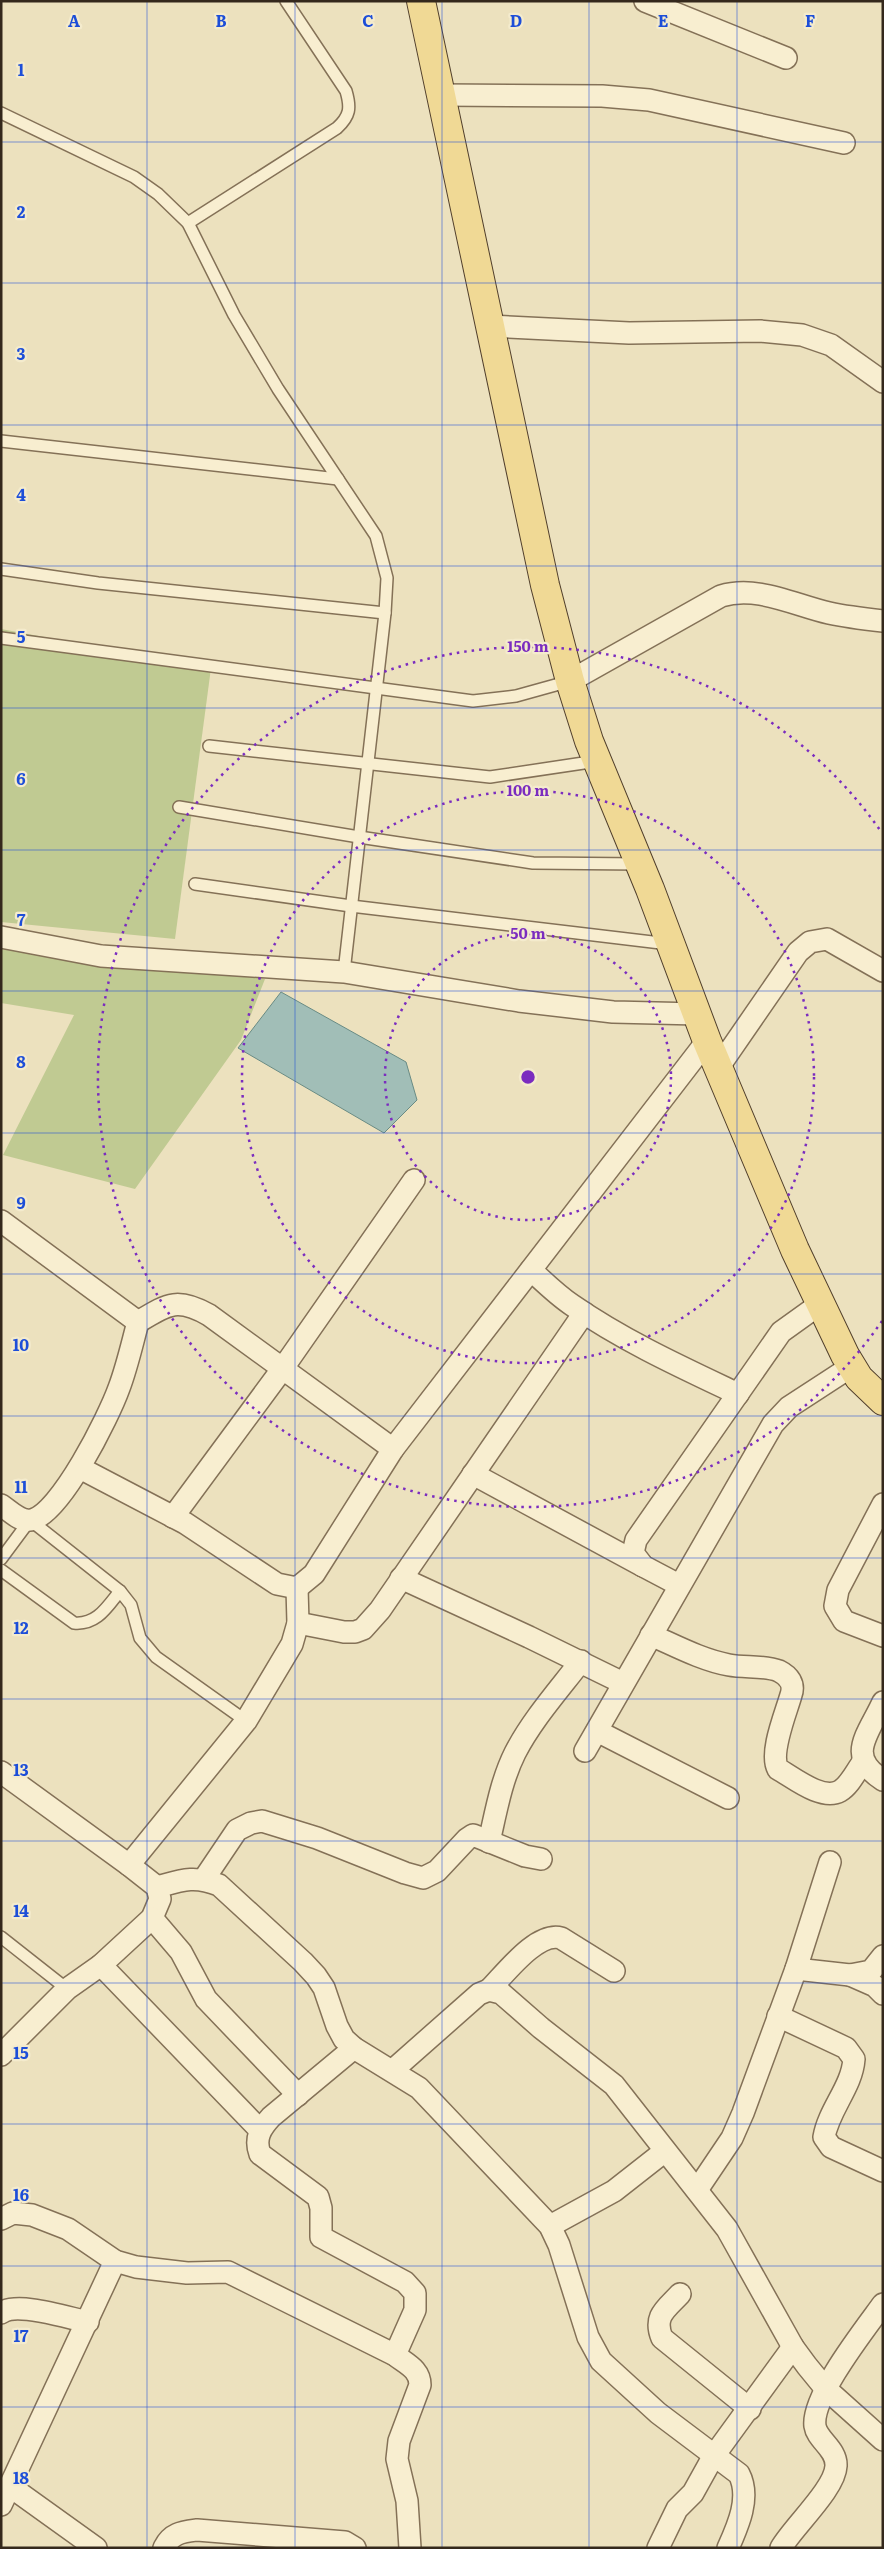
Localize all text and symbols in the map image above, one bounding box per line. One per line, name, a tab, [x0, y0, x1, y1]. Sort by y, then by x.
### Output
text: A	[68, 8, 80, 32]
text: B	[215, 8, 227, 32]
text: C	[362, 8, 374, 32]
text: D	[510, 8, 522, 32]
text: E	[658, 8, 669, 32]
text: F	[805, 8, 815, 32]
text: 1	[18, 57, 25, 81]
text: 2	[17, 199, 26, 223]
text: 3	[17, 341, 26, 365]
text: 4	[16, 482, 26, 506]
text: 5	[17, 624, 26, 648]
text: 150 m	[507, 634, 549, 657]
text: 6	[16, 766, 26, 790]
text: 100 m	[507, 778, 549, 801]
text: 7	[17, 907, 26, 931]
text: 50 m	[510, 921, 546, 944]
text: 8	[16, 1049, 26, 1073]
centre of rings	[519, 1068, 537, 1086]
text: 9	[16, 1190, 26, 1214]
text: 10	[13, 1332, 29, 1356]
text: 11	[14, 1474, 28, 1498]
text: 12	[13, 1615, 29, 1639]
text: 13	[13, 1757, 29, 1781]
text: 14	[13, 1898, 29, 1922]
text: 15	[13, 2040, 29, 2064]
text: 16	[13, 2182, 29, 2206]
text: 17	[14, 2323, 29, 2347]
text: 18	[13, 2465, 30, 2489]

